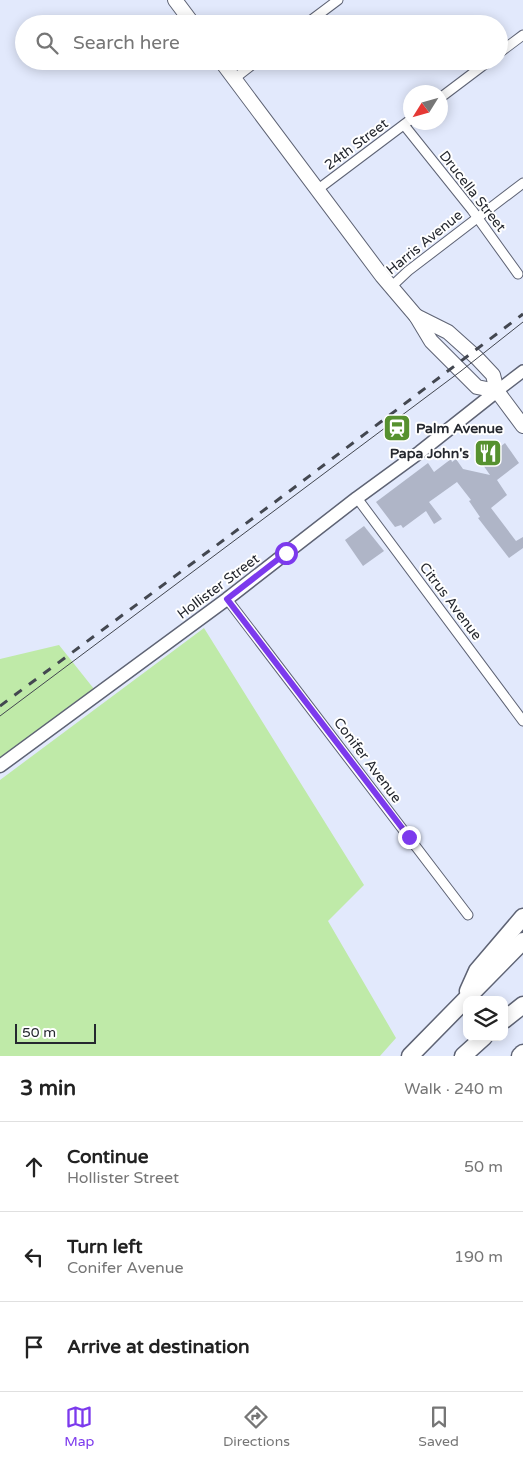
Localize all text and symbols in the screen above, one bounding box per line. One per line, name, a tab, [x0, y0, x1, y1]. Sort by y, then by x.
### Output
search box	[15, 15, 508, 70]
icon: search	[33, 29, 61, 57]
text: Search here	[73, 32, 180, 54]
north arrow	[403, 85, 448, 130]
street label: 24th Street	[321, 115, 392, 174]
street label: Drucella Street	[436, 147, 510, 236]
street label: Harris Avenue	[383, 206, 466, 278]
station icon: Palm Avenue	[382, 413, 412, 443]
place label: Palm Avenue	[416, 420, 503, 437]
restaurant icon: Papa John's	[473, 438, 503, 468]
place label: Papa John's	[390, 445, 469, 462]
route start	[275, 542, 298, 565]
street label: Hollister Street	[174, 550, 263, 623]
street label: Citrus Avenue	[416, 559, 485, 644]
street label: Conifer Avenue	[330, 714, 405, 806]
route end	[398, 826, 421, 849]
map controls	[463, 996, 508, 1041]
button: layers	[463, 996, 508, 1041]
scale bar	[15, 1021, 96, 1044]
text: 50 m	[22, 1024, 56, 1041]
text: 3 min	[20, 1076, 76, 1101]
text: Walk · 240 m	[404, 1079, 503, 1099]
text: Continue	[67, 1146, 149, 1168]
icon: ahead	[20, 1153, 48, 1181]
text: 50 m	[464, 1157, 503, 1177]
text: Hollister Street	[67, 1168, 179, 1188]
text: Turn left	[67, 1236, 143, 1258]
icon: left	[20, 1243, 48, 1271]
text: 190 m	[454, 1247, 503, 1267]
text: Conifer Avenue	[67, 1258, 184, 1278]
icon: arrive	[20, 1333, 48, 1361]
text: Arrive at destination	[67, 1336, 250, 1358]
tab: Map	[64, 1403, 94, 1450]
tab: Directions	[223, 1403, 290, 1450]
tab: Saved	[418, 1403, 459, 1450]

